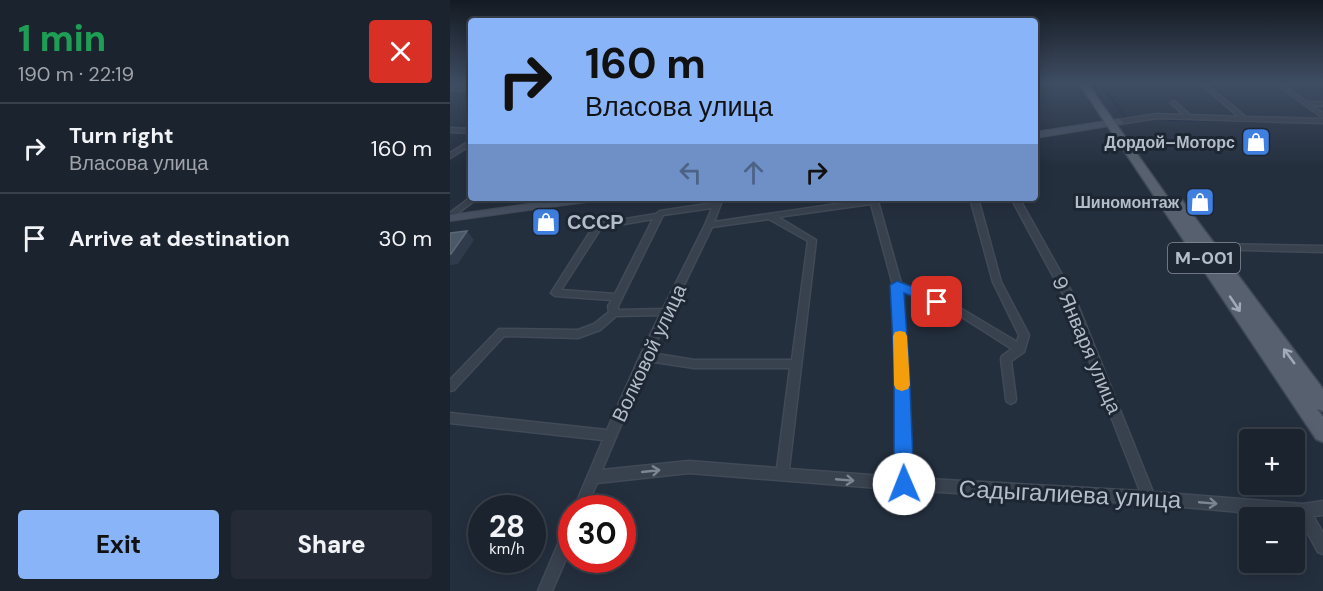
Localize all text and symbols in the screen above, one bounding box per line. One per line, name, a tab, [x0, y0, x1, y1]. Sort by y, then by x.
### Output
text: 1 min	[18, 15, 106, 62]
button: close	[369, 20, 432, 83]
text: 160 m	[585, 36, 706, 91]
icon: right	[486, 42, 564, 120]
text: 190 m · 22:19	[18, 61, 134, 87]
text: Власова улица	[585, 89, 773, 124]
text: Turn right	[69, 121, 174, 150]
shop icon: Дордой–Моторс	[1240, 126, 1272, 158]
icon: right	[18, 132, 51, 165]
place label: Дордой–Моторс	[1105, 132, 1235, 153]
text: 160 m	[371, 134, 432, 163]
text: Власова улица	[69, 150, 208, 176]
icon: left	[674, 156, 707, 189]
icon: ahead	[737, 156, 770, 189]
icon: right	[800, 156, 833, 189]
shop icon: Шиномонтаж	[1184, 186, 1216, 218]
place label: Шиномонтаж	[1075, 192, 1180, 213]
shop icon: СССР	[530, 206, 562, 238]
place label: СССР	[567, 209, 624, 235]
icon: arrive	[18, 222, 51, 255]
text: Arrive at destination	[69, 224, 290, 253]
text: 30 m	[378, 224, 432, 253]
road number: M-001	[1168, 243, 1240, 273]
street label: 9 Января улица	[1046, 272, 1128, 419]
pin	[911, 276, 962, 327]
street label: Волковой улица	[606, 279, 693, 426]
icon: arrive	[920, 285, 953, 318]
one-way arrow	[1229, 296, 1242, 313]
one-way arrow	[1283, 348, 1295, 364]
map controls	[1239, 429, 1305, 573]
button: +	[1239, 429, 1305, 495]
position arrow	[872, 452, 936, 516]
one-way arrow	[641, 465, 661, 476]
street label: Садыгалиева улица	[958, 473, 1183, 515]
one-way arrow	[835, 474, 855, 485]
speed limit sign: 30	[558, 495, 636, 573]
one-way arrow	[1197, 498, 1217, 509]
text: 28	[489, 507, 525, 546]
button: −	[1239, 507, 1305, 573]
button: Exit	[18, 510, 219, 579]
button: Share	[231, 510, 432, 579]
text: km/h	[489, 539, 525, 559]

